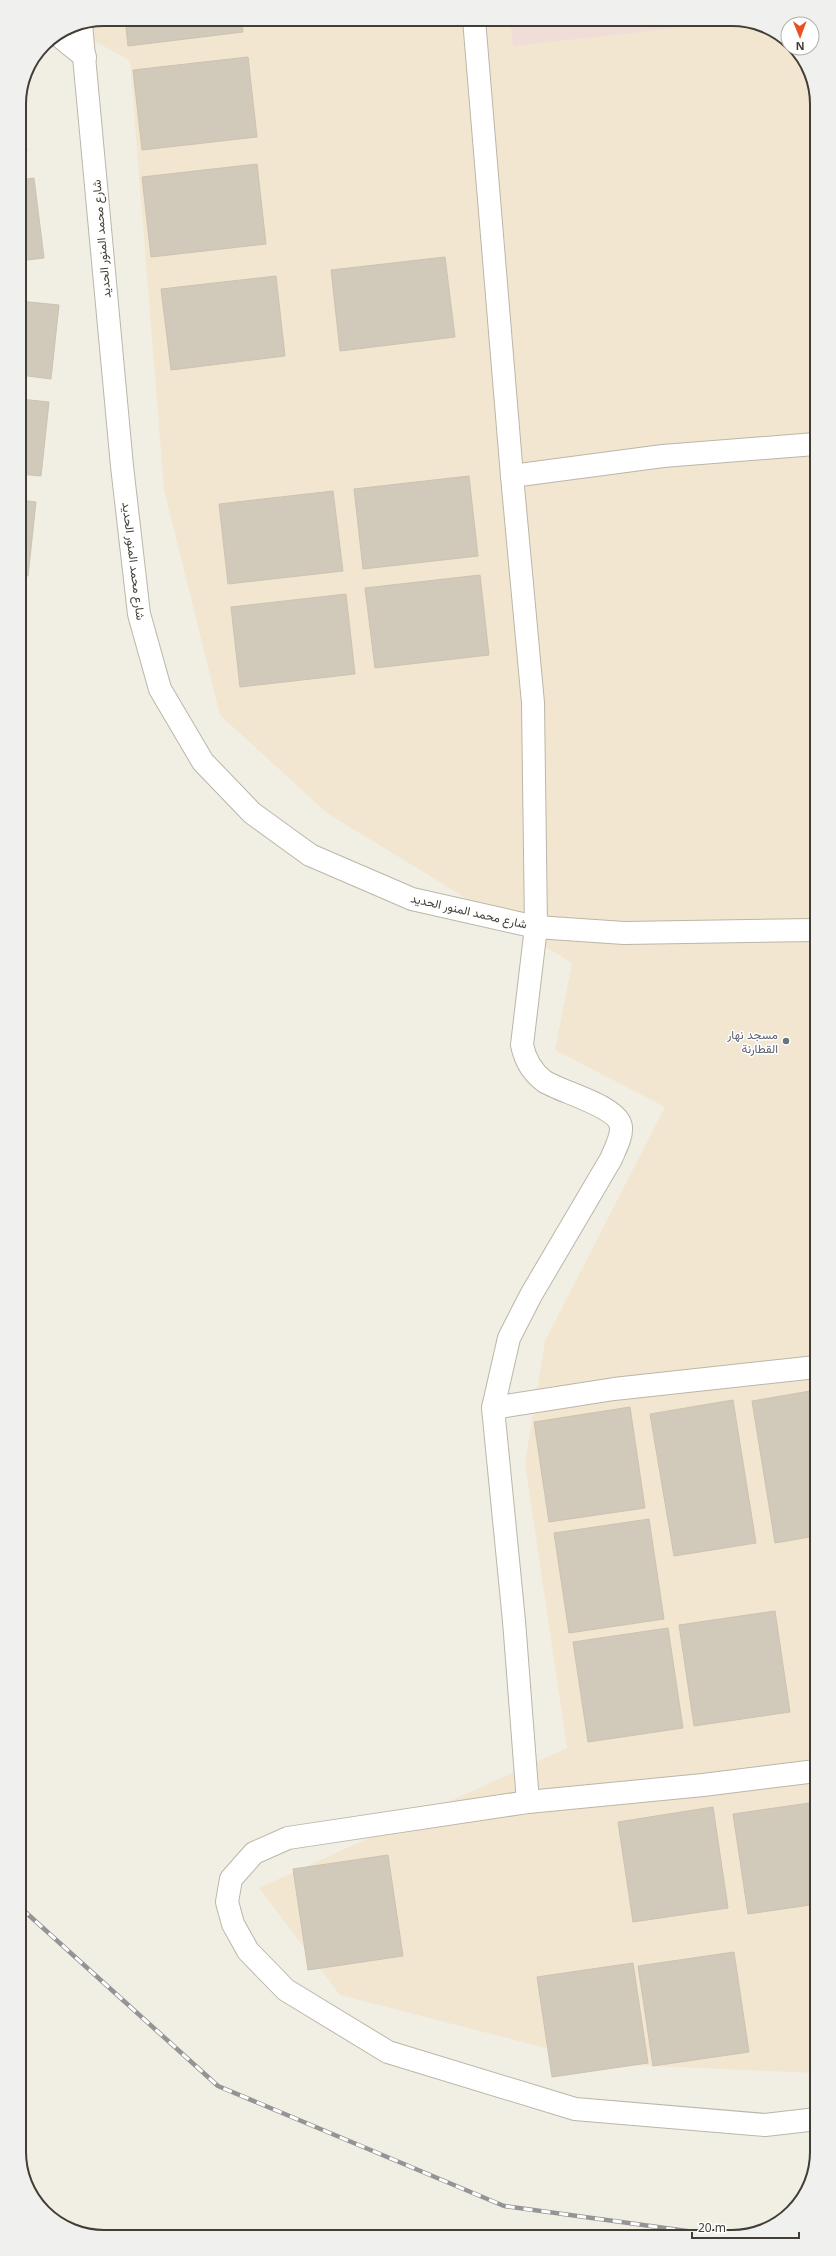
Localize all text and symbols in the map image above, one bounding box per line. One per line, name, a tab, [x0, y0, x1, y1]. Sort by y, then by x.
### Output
north arrow	[780, 16, 820, 56]
text: N	[796, 39, 805, 54]
street label: شارع محمد المنور الحديد	[87, 179, 116, 299]
street label: شارع محمد المنور الحديد	[117, 501, 150, 621]
street label: شارع محمد المنور الحديد	[409, 889, 529, 934]
place label: مسجد نهار القطارنة	[726, 1026, 778, 1057]
marker: مسجد نهار القطارنة	[781, 1036, 791, 1046]
scale bar	[692, 2214, 799, 2240]
text: 20 m	[698, 2219, 726, 2236]

